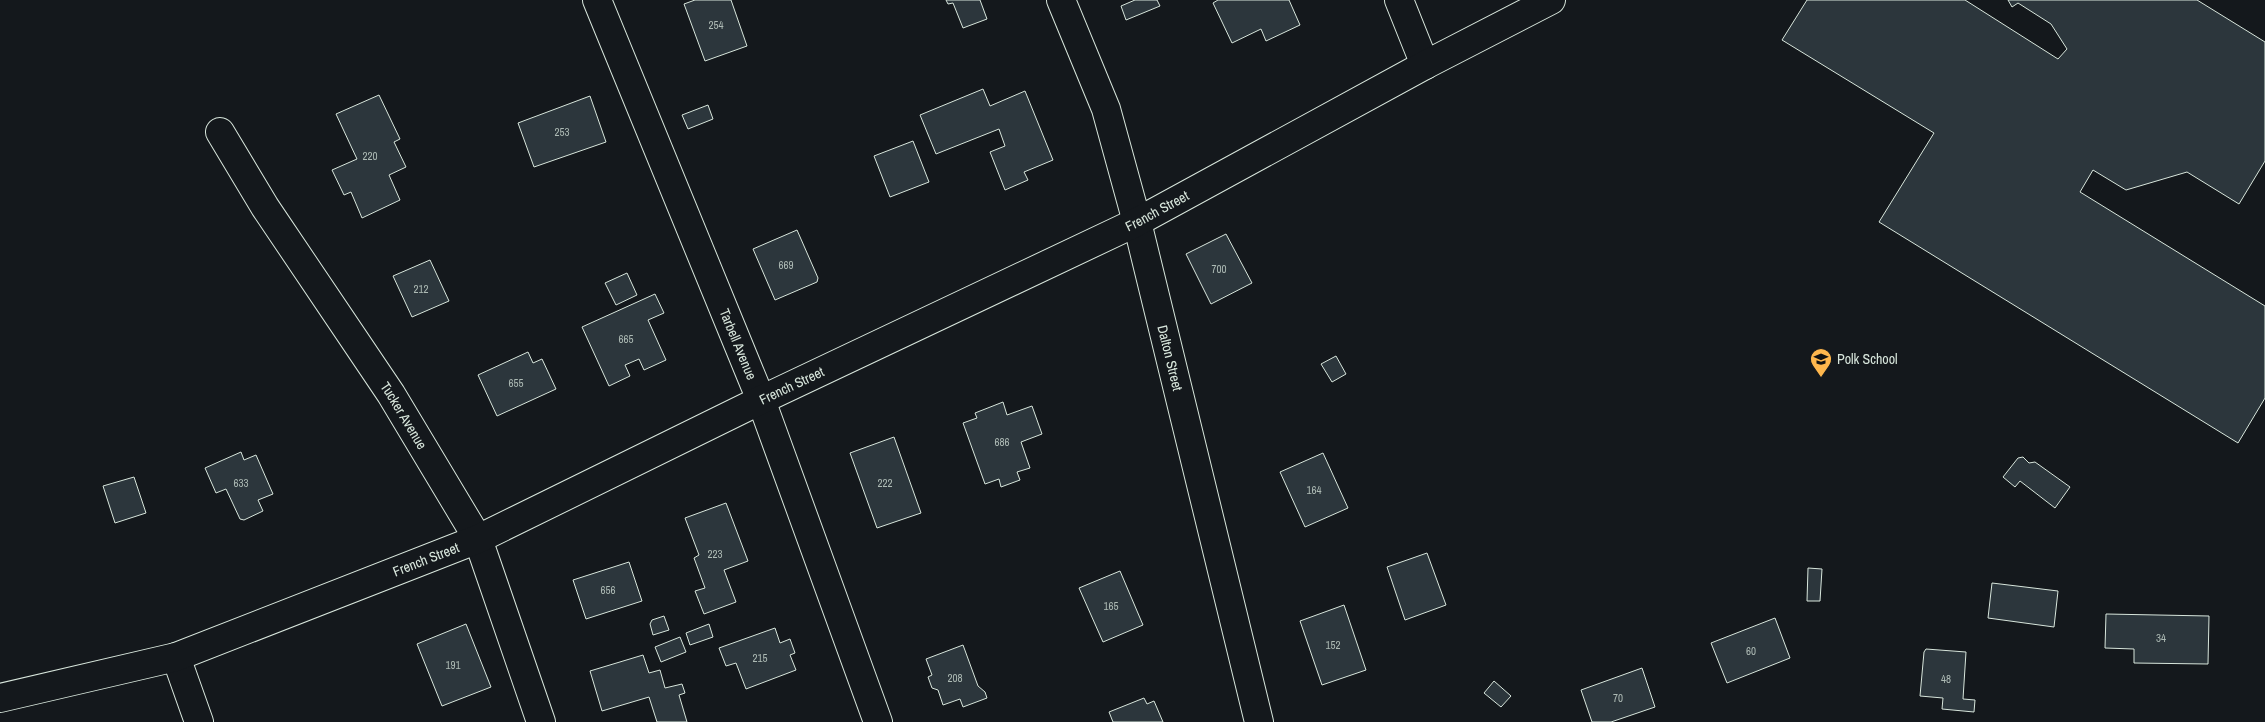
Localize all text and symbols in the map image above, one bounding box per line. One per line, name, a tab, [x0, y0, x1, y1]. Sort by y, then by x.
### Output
house number: 254	[708, 18, 724, 32]
house number: 253	[554, 125, 570, 139]
house number: 220	[362, 149, 378, 163]
street label: French Street	[1122, 187, 1192, 235]
house number: 669	[778, 258, 794, 272]
house number: 700	[1211, 262, 1227, 276]
house number: 212	[413, 282, 429, 296]
street label: Tarbell Avenue	[715, 306, 761, 383]
street label: Dalton Street	[1153, 323, 1187, 393]
house number: 665	[618, 332, 634, 346]
school or university icon: Polk School	[1809, 347, 1833, 378]
place label: Polk School	[1837, 350, 1898, 368]
street label: French Street	[756, 363, 827, 409]
house number: 655	[508, 376, 524, 390]
street label: Tucker Avenue	[376, 378, 431, 452]
house number: 686	[994, 435, 1010, 449]
house number: 633	[233, 476, 249, 490]
house number: 222	[877, 476, 893, 490]
house number: 164	[1306, 483, 1322, 497]
street label: French Street	[390, 538, 462, 580]
house number: 223	[707, 547, 723, 561]
house number: 656	[600, 583, 616, 597]
house number: 165	[1103, 599, 1119, 613]
house number: 34	[2156, 631, 2166, 645]
house number: 152	[1325, 638, 1341, 652]
house number: 60	[1746, 644, 1756, 658]
house number: 215	[752, 651, 768, 665]
house number: 191	[445, 658, 461, 672]
house number: 208	[947, 671, 963, 685]
house number: 48	[1941, 672, 1951, 686]
house number: 70	[1613, 691, 1623, 705]

